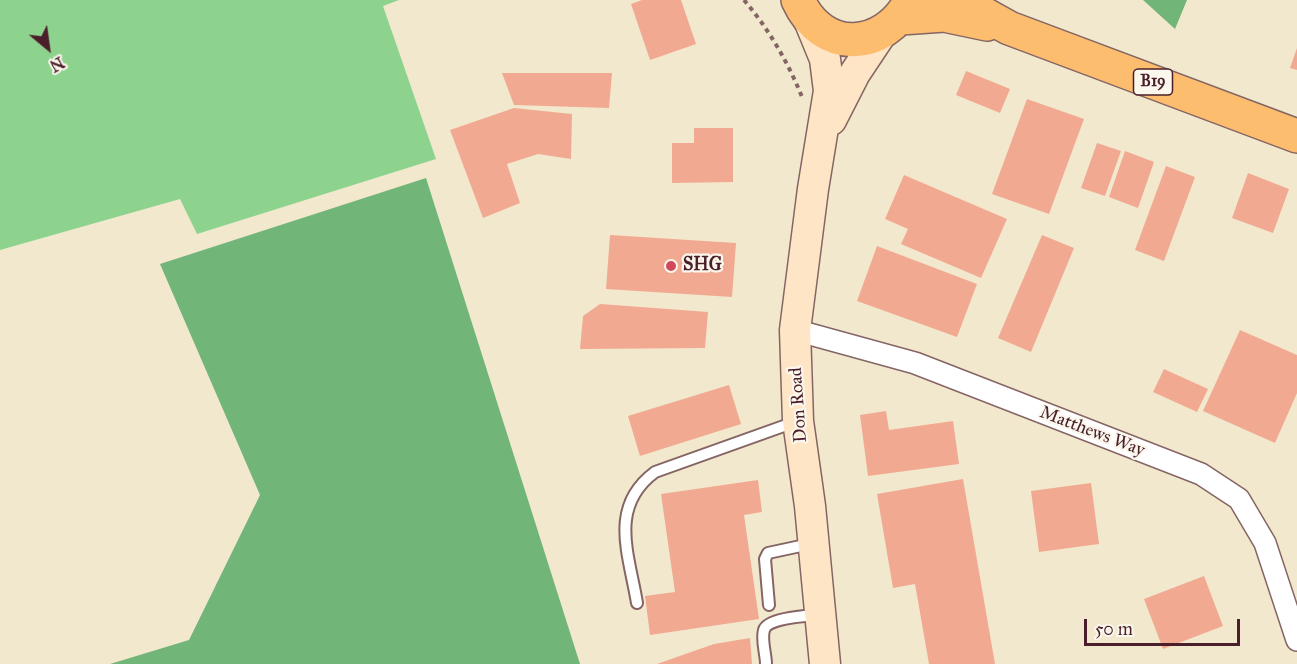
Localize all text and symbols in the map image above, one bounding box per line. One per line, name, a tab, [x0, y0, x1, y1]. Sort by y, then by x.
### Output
north arrow	[18, 18, 78, 78]
text: N	[46, 53, 68, 76]
road number: B19	[1134, 69, 1172, 95]
place label: SHG	[683, 255, 722, 277]
marker: SHG	[664, 259, 678, 273]
street label: Don Road	[786, 367, 812, 443]
street label: Matthews Way	[1036, 402, 1148, 462]
scale bar	[1087, 607, 1243, 645]
text: 50 m	[1095, 618, 1133, 640]

